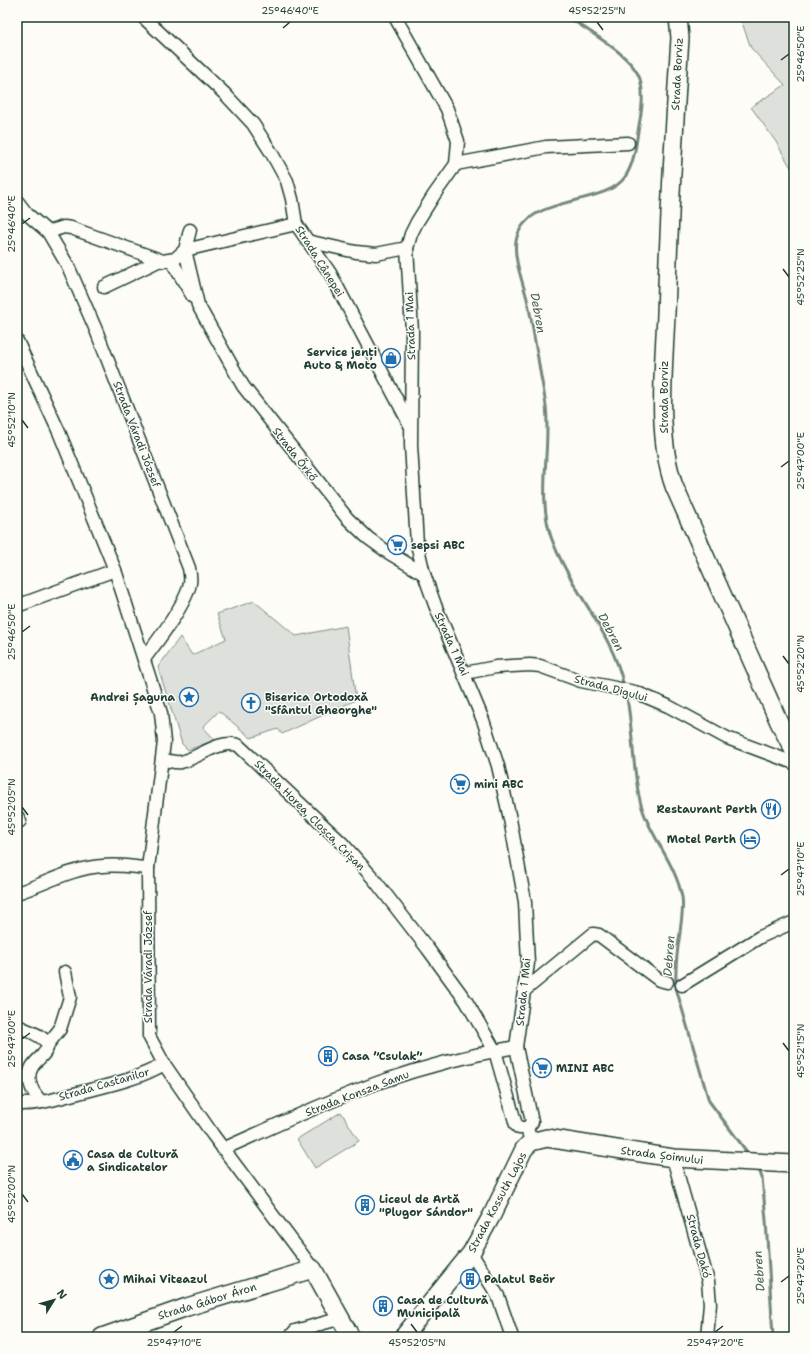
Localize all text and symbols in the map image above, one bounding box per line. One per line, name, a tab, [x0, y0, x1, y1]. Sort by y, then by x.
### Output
text: 25°46'40"E	[261, 4, 319, 17]
text: 45°52'25"N	[568, 4, 626, 17]
text: 25°46'50"E	[794, 25, 807, 83]
street label: Strada Borviz	[668, 37, 687, 111]
text: 25°46'40"E	[5, 195, 18, 253]
street label: Strada Cânepei	[292, 223, 347, 300]
text: 45°52'25"N	[794, 248, 807, 306]
water label: Debren	[527, 291, 549, 335]
street label: Strada 1 Mai	[402, 292, 419, 360]
place label: Service jenți Auto & Moto	[303, 345, 377, 373]
shop icon: Service jenți Auto & Moto	[380, 347, 402, 369]
street label: Strada Borviz	[657, 361, 672, 433]
street label: Strada Váradi József	[109, 379, 164, 490]
text: 45°52'10"N	[5, 392, 18, 448]
street label: Strada Őrkő	[269, 424, 321, 485]
text: 25°47'00"E	[794, 432, 807, 490]
supermarket icon: sepsi ABC	[386, 534, 408, 556]
place label: sepsi ABC	[411, 538, 465, 553]
text: 25°46'50"E	[5, 603, 18, 661]
street label: Strada 1 Mai	[431, 610, 472, 678]
water label: Debren	[594, 610, 628, 654]
text: 45°52'20"N	[794, 635, 807, 693]
street label: Strada Digului	[573, 671, 649, 705]
place icon: Andrei Șaguna	[178, 686, 200, 708]
place label: Andrei Șaguna	[90, 690, 175, 706]
place label: Biserica Ortodoxă "Sfântul Gheorghe"	[265, 690, 377, 718]
church icon: Biserica Ortodoxă "Sfântul Gheorghe"	[240, 692, 262, 714]
street label: Strada Horea, Cloșca, Crișan	[251, 757, 369, 874]
supermarket icon: mini ABC	[449, 773, 471, 795]
place label: mini ABC	[474, 777, 524, 792]
text: 45°52'05"N	[5, 778, 18, 836]
restaurant icon: Restaurant Perth	[760, 798, 782, 820]
place label: Restaurant Perth	[657, 802, 758, 817]
hotel icon: Motel Perth	[739, 828, 761, 850]
place label: Motel Perth	[667, 832, 737, 847]
text: 25°47'10"E	[794, 841, 807, 897]
street label: Strada Váradi József	[141, 910, 156, 1023]
water label: Debren	[660, 935, 678, 977]
street label: Strada 1 Mai	[512, 957, 535, 1027]
text: 25°47'00"E	[5, 1010, 18, 1068]
text: 45°52'15"N	[794, 1024, 807, 1078]
building icon: Casa ”Csulak”	[317, 1045, 339, 1067]
place label: Casa ”Csulak”	[342, 1049, 422, 1064]
supermarket icon: MINI ABC	[531, 1057, 553, 1079]
place label: MINI ABC	[556, 1061, 614, 1076]
street label: Strada Castanilor	[57, 1064, 151, 1105]
street label: Strada Konsza Samu	[303, 1067, 411, 1120]
street label: Strada Șoimului	[620, 1143, 704, 1168]
place label: Casa de Cultură a Sindicatelor	[87, 1147, 179, 1175]
public building icon: Casa de Cultură a Sindicatelor	[62, 1149, 84, 1171]
street label: Strada Kossuth Lajos	[464, 1149, 530, 1255]
text: 45°52'00"N	[5, 1165, 18, 1223]
place label: Liceul de Artă "Plugor Sándor"	[379, 1192, 473, 1220]
building icon: Liceul de Artă "Plugor Sándor"	[354, 1194, 376, 1216]
street label: Strada Dakó	[683, 1212, 714, 1280]
text: 25°47'20"E	[794, 1247, 807, 1305]
water label: Debren	[750, 1250, 768, 1292]
place icon: Mihai Viteazul	[98, 1268, 120, 1290]
building icon: Palatul Beör	[459, 1268, 481, 1290]
place label: Mihai Viteazul	[123, 1272, 207, 1287]
place label: Palatul Beör	[484, 1272, 555, 1287]
street label: Strada Gábor Áron	[156, 1278, 259, 1324]
north arrow	[34, 1280, 74, 1320]
text: N	[53, 1286, 70, 1303]
place label: Casa de Cultură Municipală	[397, 1293, 489, 1321]
building icon: Casa de Cultură Municipală	[372, 1295, 394, 1317]
text: 25°47'10"E	[146, 1336, 202, 1349]
text: 45°52'05"N	[388, 1336, 446, 1349]
text: 25°47'20"E	[686, 1336, 744, 1349]

